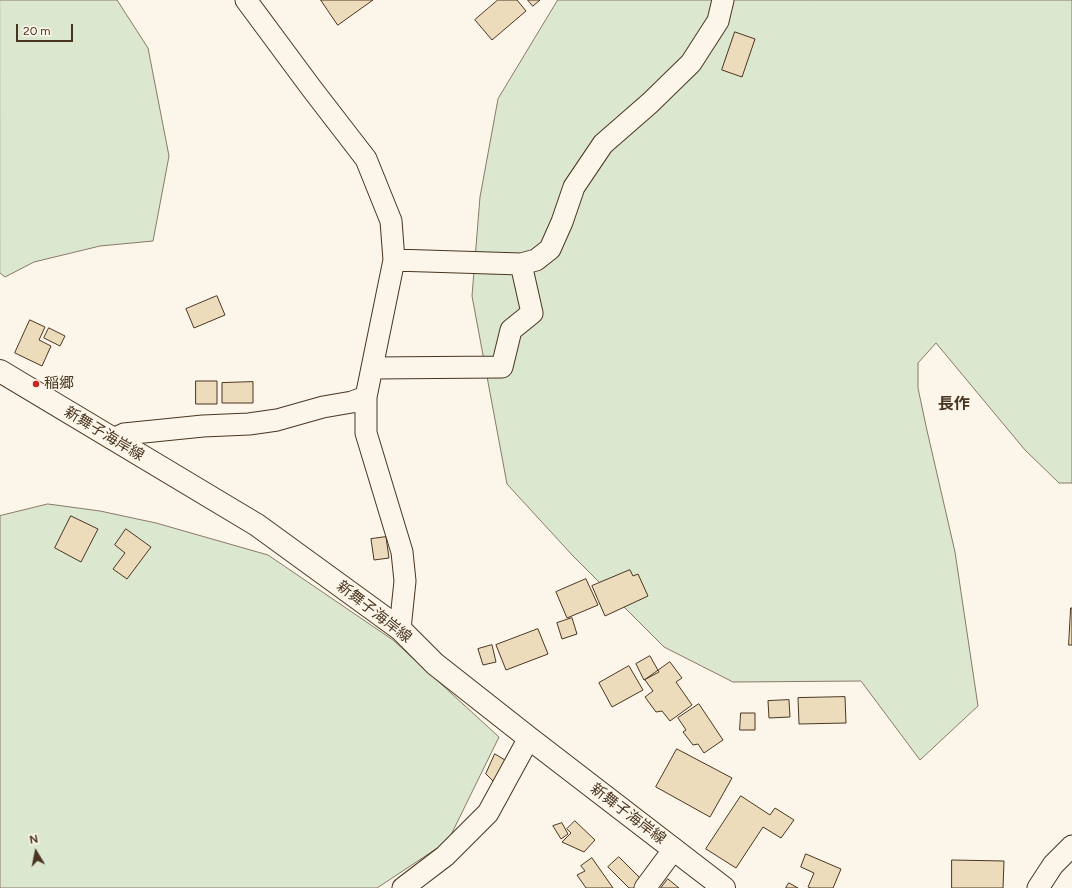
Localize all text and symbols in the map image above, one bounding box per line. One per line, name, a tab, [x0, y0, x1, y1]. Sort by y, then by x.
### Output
scale bar	[18, 16, 75, 42]
text: 20 m	[23, 24, 51, 38]
place label: 稲郷	[44, 375, 74, 393]
marker: 稲郷	[31, 379, 41, 389]
district label: 長作	[938, 394, 970, 414]
street label: 新舞子海岸線	[61, 403, 147, 465]
street label: 新舞子海岸線	[333, 577, 415, 647]
street label: 新舞子海岸線	[587, 780, 669, 848]
north arrow	[16, 832, 56, 872]
text: N	[28, 833, 39, 847]

